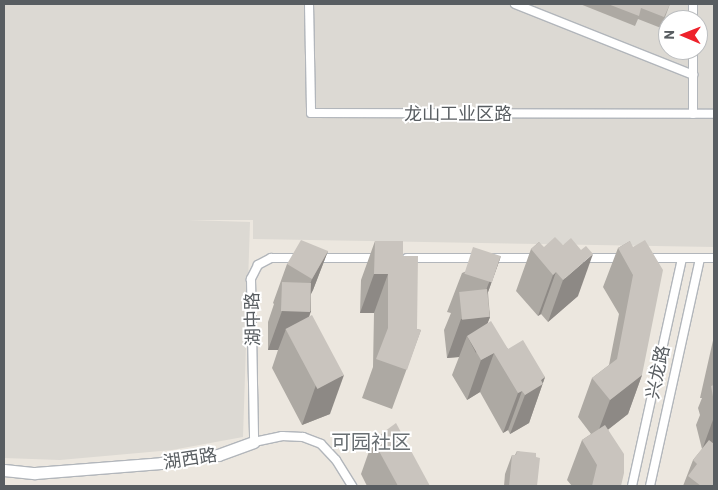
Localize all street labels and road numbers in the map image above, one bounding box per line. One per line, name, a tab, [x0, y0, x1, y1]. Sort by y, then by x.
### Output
street label: 龙山工业区路	[404, 102, 512, 124]
street label: 湖中路	[241, 292, 263, 346]
street label: 兴龙路	[641, 343, 673, 401]
street label: 湖西路	[162, 443, 218, 473]

